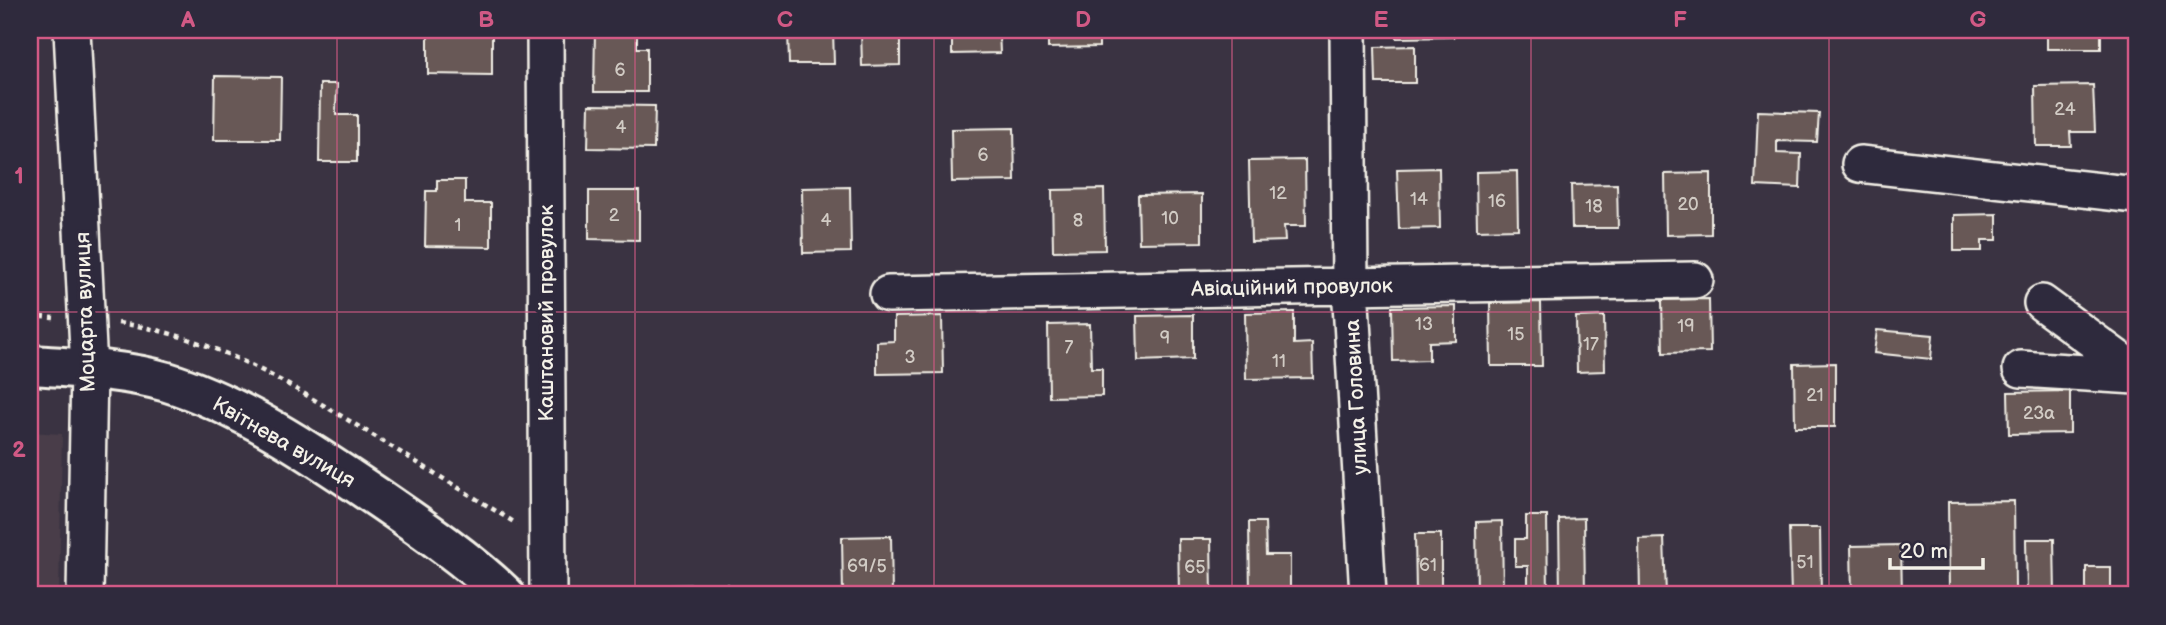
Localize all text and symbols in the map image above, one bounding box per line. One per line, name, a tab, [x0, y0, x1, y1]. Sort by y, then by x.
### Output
text: A	[180, 6, 196, 34]
text: B	[478, 6, 494, 34]
text: C	[777, 6, 793, 34]
text: D	[1075, 6, 1091, 34]
text: E	[1374, 6, 1389, 34]
text: F	[1673, 6, 1687, 34]
text: G	[1970, 6, 1987, 34]
house number: 6	[615, 60, 626, 81]
house number: 24	[2054, 99, 2076, 120]
house number: 4	[616, 117, 627, 138]
house number: 6	[978, 145, 989, 166]
text: 1	[14, 162, 24, 190]
house number: 12	[1269, 183, 1287, 204]
house number: 14	[1410, 189, 1428, 210]
house number: 16	[1488, 191, 1506, 212]
house number: 20	[1677, 194, 1699, 215]
house number: 18	[1585, 196, 1603, 217]
street label: Каштановий провулок	[534, 205, 559, 421]
house number: 2	[609, 205, 620, 226]
house number: 10	[1161, 208, 1179, 229]
house number: 4	[821, 210, 832, 231]
house number: 8	[1073, 210, 1083, 231]
house number: 1	[455, 215, 461, 236]
street label: Моцарта вулиця	[70, 231, 101, 393]
street label: Авіаційний провулок	[1190, 273, 1393, 302]
house number: 13	[1415, 314, 1433, 335]
house number: 19	[1677, 316, 1695, 337]
street label: улица Головина	[1340, 318, 1373, 476]
house number: 15	[1507, 324, 1525, 345]
house number: 9	[1160, 328, 1170, 349]
house number: 17	[1583, 334, 1599, 355]
house number: 7	[1065, 337, 1074, 358]
house number: 3	[904, 347, 916, 368]
house number: 11	[1272, 351, 1286, 372]
house number: 21	[1806, 385, 1824, 406]
street label: Квітнева вулиця	[208, 391, 359, 493]
house number: 23а	[2023, 403, 2055, 424]
text: 2	[12, 436, 26, 464]
scale bar	[1890, 527, 1982, 571]
text: 20 m	[1900, 539, 1948, 564]
house number: 51	[1796, 552, 1814, 573]
house number: 61	[1419, 555, 1437, 576]
house number: 69/5	[847, 556, 887, 577]
house number: 65	[1184, 557, 1206, 578]

